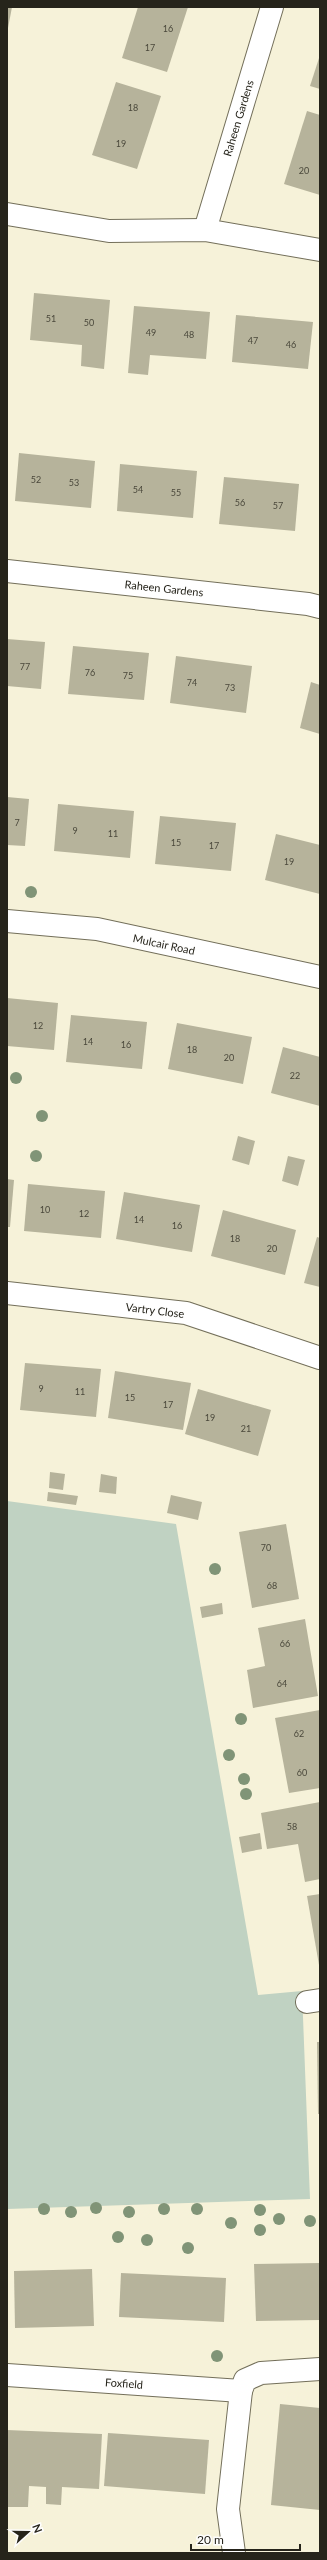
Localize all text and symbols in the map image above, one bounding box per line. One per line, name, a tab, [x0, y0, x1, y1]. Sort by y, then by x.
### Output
house number: 16	[163, 23, 173, 34]
house number: 17	[145, 42, 155, 53]
street label: Raheen Gardens	[220, 78, 256, 158]
house number: 18	[128, 102, 138, 113]
house number: 19	[116, 138, 126, 149]
house number: 20	[299, 165, 309, 176]
house number: 51	[46, 313, 56, 324]
house number: 50	[84, 317, 94, 328]
house number: 49	[146, 327, 156, 338]
house number: 48	[184, 329, 194, 340]
house number: 47	[248, 335, 258, 346]
house number: 46	[286, 339, 296, 350]
house number: 52	[31, 474, 41, 485]
house number: 53	[69, 477, 79, 488]
house number: 54	[133, 484, 143, 495]
house number: 55	[171, 487, 181, 498]
house number: 56	[235, 497, 245, 508]
house number: 57	[273, 500, 283, 511]
street label: Raheen Gardens	[124, 577, 204, 599]
house number: 77	[20, 661, 30, 672]
house number: 76	[85, 667, 95, 678]
house number: 75	[123, 670, 133, 681]
house number: 74	[187, 677, 197, 688]
house number: 73	[225, 682, 235, 693]
house number: 7	[14, 817, 20, 828]
house number: 9	[72, 825, 78, 836]
house number: 11	[108, 828, 118, 839]
house number: 15	[171, 837, 181, 848]
house number: 17	[209, 840, 219, 851]
house number: 19	[284, 856, 294, 867]
street label: Mulcair Road	[132, 931, 196, 957]
house number: 12	[33, 1020, 43, 1031]
house number: 14	[83, 1036, 93, 1047]
house number: 16	[121, 1039, 131, 1050]
house number: 18	[187, 1044, 197, 1055]
house number: 20	[224, 1052, 234, 1063]
house number: 22	[290, 1070, 300, 1081]
house number: 10	[40, 1204, 50, 1215]
house number: 12	[79, 1208, 89, 1219]
house number: 14	[134, 1214, 144, 1225]
house number: 16	[172, 1220, 182, 1231]
house number: 18	[230, 1233, 240, 1244]
house number: 20	[267, 1243, 277, 1254]
street label: Vartry Close	[125, 1300, 185, 1320]
house number: 9	[38, 1383, 44, 1394]
house number: 11	[75, 1386, 85, 1397]
house number: 15	[125, 1392, 135, 1403]
house number: 17	[163, 1399, 173, 1410]
house number: 19	[205, 1412, 215, 1423]
house number: 21	[241, 1423, 251, 1434]
house number: 70	[261, 1542, 271, 1553]
house number: 68	[267, 1580, 277, 1591]
house number: 66	[280, 1638, 290, 1649]
house number: 64	[277, 1678, 287, 1689]
house number: 62	[294, 1728, 304, 1739]
house number: 60	[297, 1767, 307, 1778]
house number: 58	[287, 1821, 297, 1832]
street label: Foxfield	[105, 2375, 143, 2391]
north arrow	[8, 2512, 48, 2552]
text: N	[30, 2522, 45, 2535]
scale bar	[191, 2526, 300, 2552]
text: 20 m	[197, 2532, 224, 2547]

